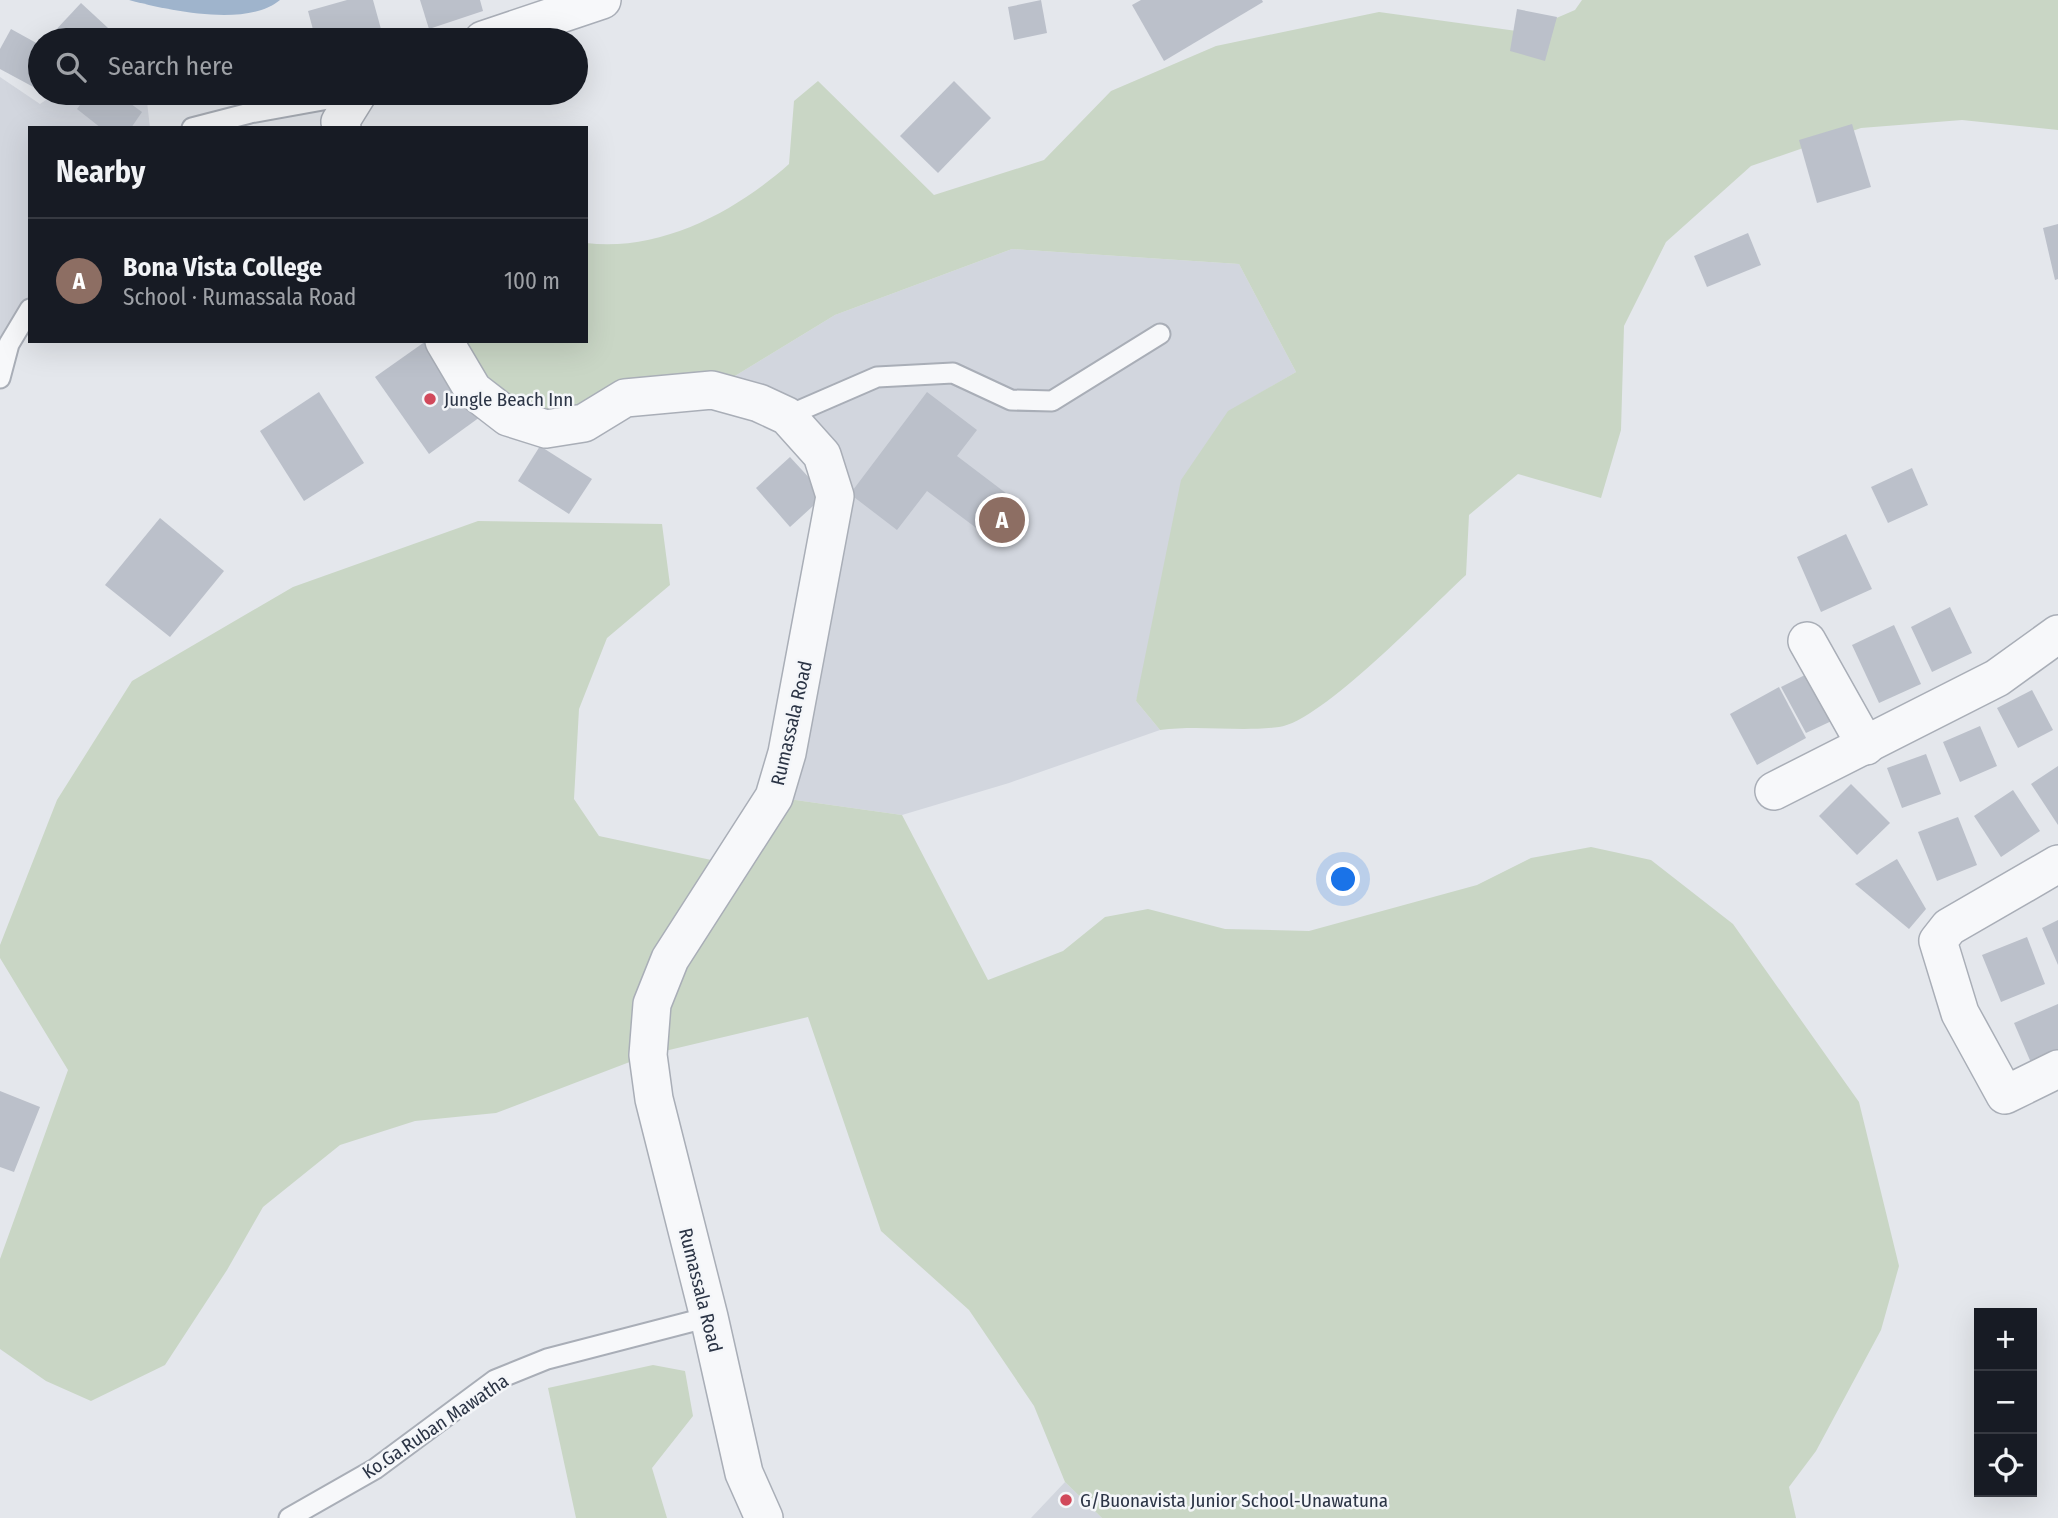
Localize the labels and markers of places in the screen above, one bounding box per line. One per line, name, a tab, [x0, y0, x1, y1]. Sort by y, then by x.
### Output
place label: Jungle Beach Inn	[444, 388, 573, 411]
marker: Jungle Beach Inn	[422, 391, 438, 407]
pin: A	[979, 494, 1025, 546]
place label: G/Buonavista Junior School-Unawatuna	[1080, 1489, 1388, 1512]
marker: G/Buonavista Junior School-Unawatuna	[1058, 1492, 1074, 1508]

